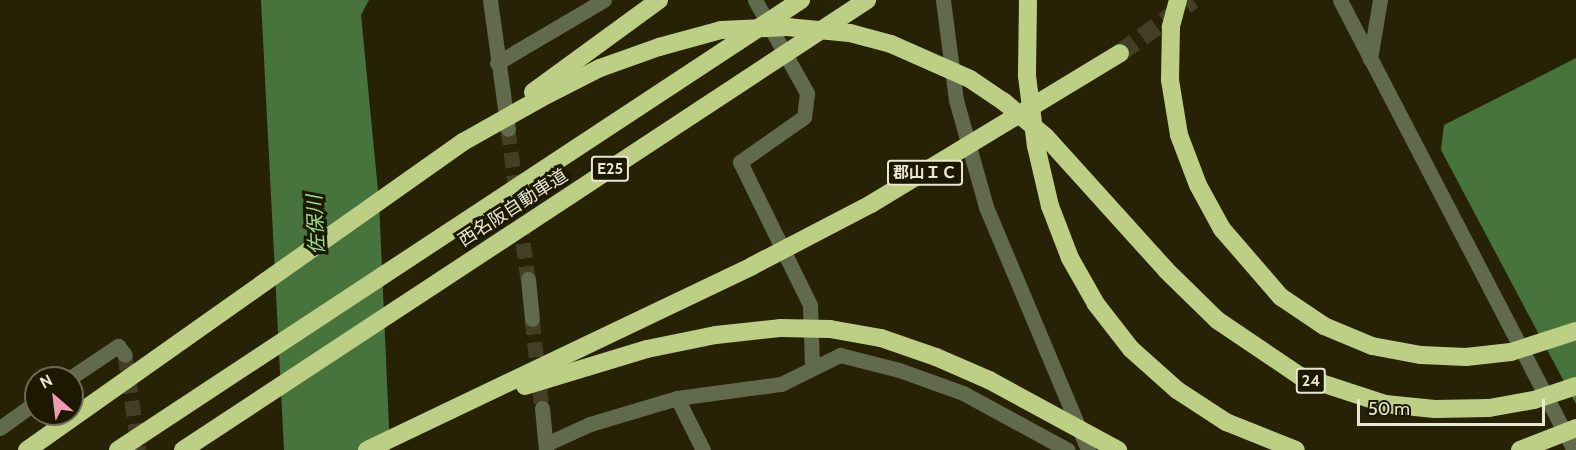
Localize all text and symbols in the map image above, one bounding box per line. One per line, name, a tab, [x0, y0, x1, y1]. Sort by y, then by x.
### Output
road number: E25	[590, 156, 630, 182]
road number: 郡山ＩＣ	[886, 160, 964, 186]
street label: 西名阪自動車道	[454, 165, 572, 251]
water label: 佐保川	[302, 194, 330, 256]
north arrow	[24, 366, 84, 426]
road number: 24	[1294, 368, 1328, 394]
text: N	[37, 370, 56, 392]
scale bar	[1360, 387, 1548, 425]
text: 50 m	[1368, 398, 1410, 420]

